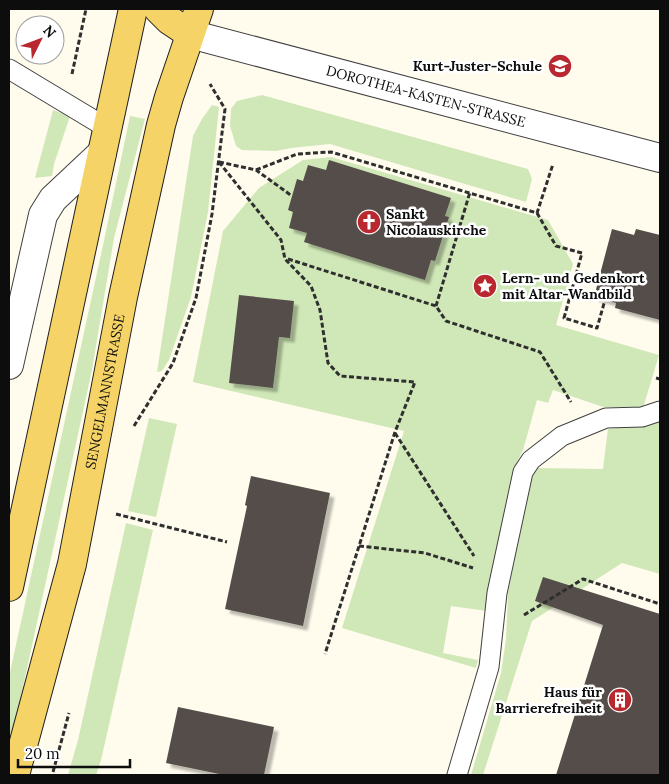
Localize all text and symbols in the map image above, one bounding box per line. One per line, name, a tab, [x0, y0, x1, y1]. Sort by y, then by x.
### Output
north arrow	[15, 15, 65, 65]
text: N	[39, 21, 60, 41]
school or university icon: Kurt-Juster-Schule	[547, 53, 573, 79]
place label: Kurt-Juster-Schule	[413, 57, 542, 75]
street label: DOROTHEA-KASTEN-STRASSE	[324, 61, 528, 131]
place label: Sankt Nicolauskirche	[386, 205, 487, 239]
church icon: Sankt Nicolauskirche	[356, 209, 382, 235]
place label: Lern- und Gedenkort mit Altar-Wandbild	[502, 269, 645, 303]
place icon: Lern- und Gedenkort mit Altar-Wandbild	[472, 273, 498, 299]
street label: SENGELMANNSTRASSE	[81, 312, 129, 471]
place label: Haus für Barrierefreiheit	[495, 683, 602, 717]
building icon: Haus für Barrierefreiheit	[607, 687, 633, 713]
scale bar	[18, 736, 130, 768]
text: 20 m	[25, 744, 60, 763]

